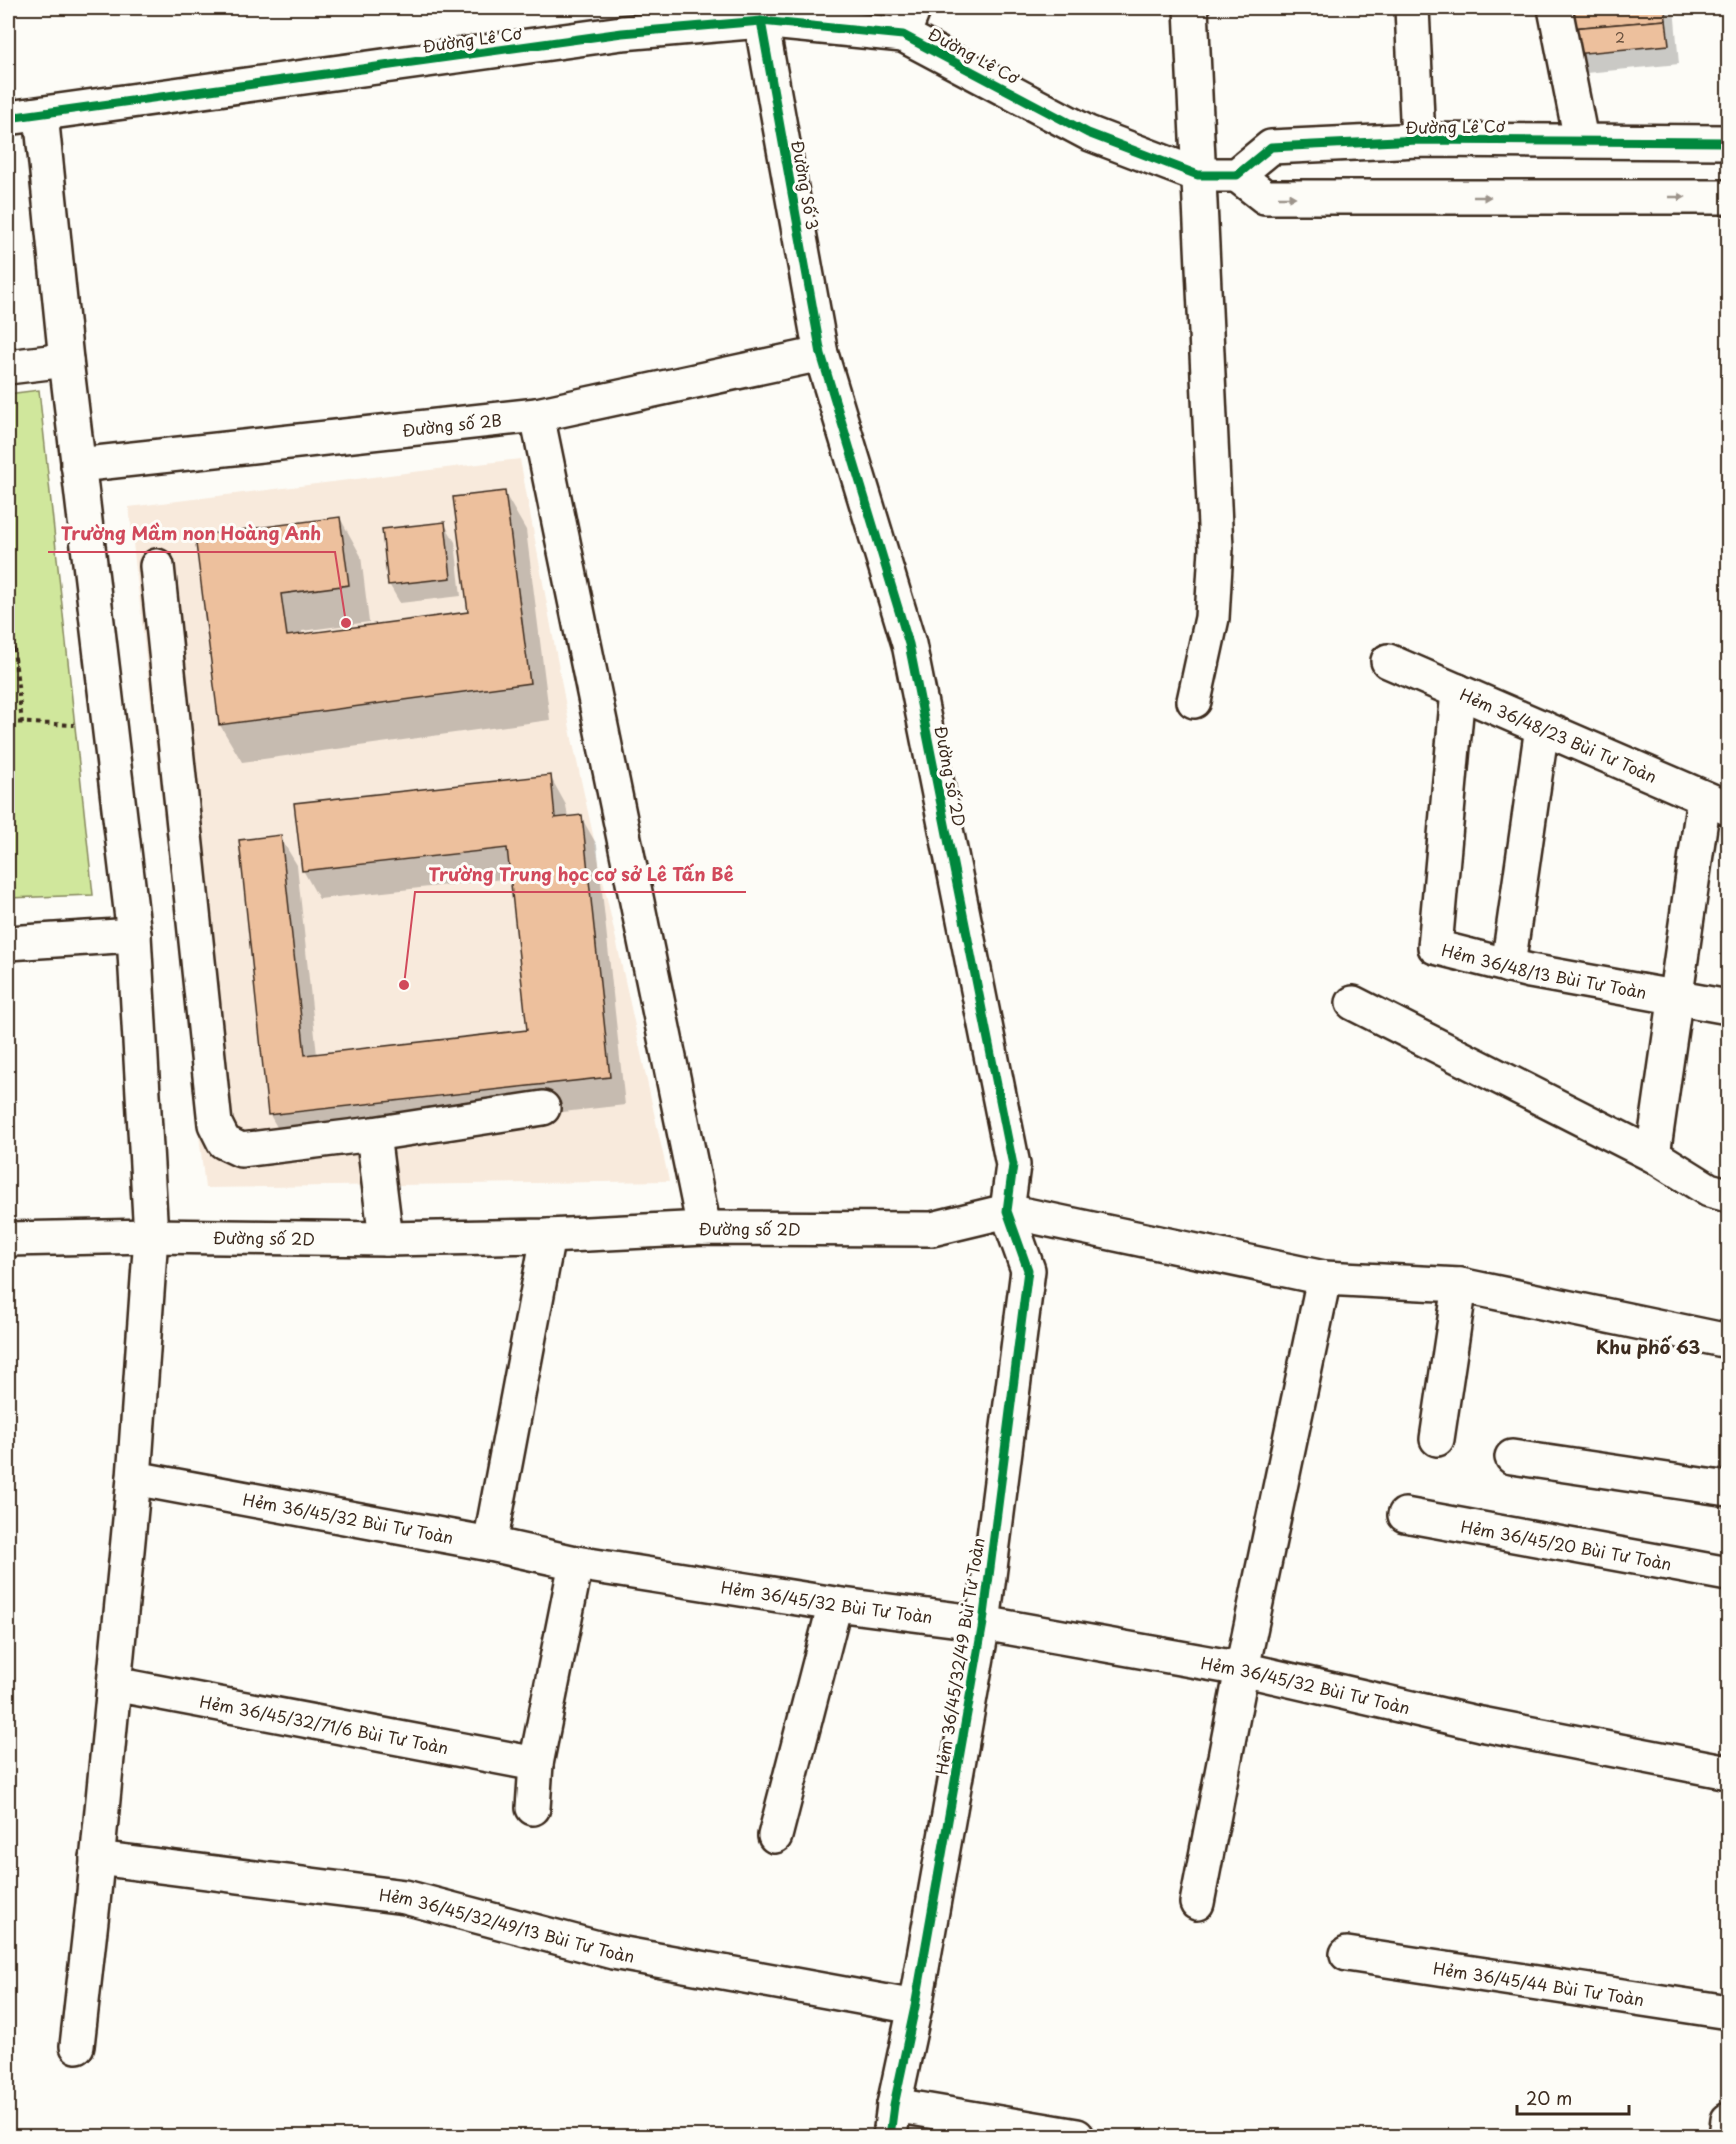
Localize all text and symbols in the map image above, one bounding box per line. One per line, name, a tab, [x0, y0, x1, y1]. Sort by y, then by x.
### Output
street label: Đường Lê Cơ	[421, 20, 524, 58]
street label: Đường Lê Cơ	[924, 21, 1024, 89]
house number: 2	[1615, 27, 1625, 48]
street label: Đường Lê Cơ	[1405, 113, 1506, 139]
street label: Đường Số 3	[786, 138, 826, 232]
one-way arrow	[1278, 192, 1297, 202]
one-way arrow	[1473, 192, 1492, 202]
one-way arrow	[1668, 192, 1687, 202]
street label: Đường số 2B	[401, 407, 503, 442]
callout: Trường Mầm non Hoàng Anh	[48, 516, 335, 552]
text: Trường Mầm non Hoàng Anh	[61, 519, 321, 546]
street label: Hẻm 36/48/23 Bùi Tư Toàn	[1457, 682, 1661, 788]
street label: Đường số 2D	[930, 724, 972, 828]
callout: Trường Trung học cơ sở Lê Tấn Bê	[415, 856, 746, 892]
text: Trường Trung học cơ sở Lê Tấn Bê	[428, 860, 734, 887]
street label: Hẻm 36/48/13 Bùi Tư Toàn	[1439, 937, 1649, 1004]
street label: Đường số 2D	[699, 1216, 801, 1240]
street label: Đường số 2D	[213, 1225, 315, 1250]
district label: Khu phố 63	[1596, 1333, 1700, 1360]
street label: Hẻm 36/45/32 Bùi Tư Toàn	[241, 1486, 455, 1549]
street label: Hẻm 36/45/20 Bùi Tư Toàn	[1459, 1513, 1674, 1575]
street label: Hẻm 36/45/32/49 Bùi Tư Toàn	[928, 1536, 990, 1776]
street label: Hẻm 36/45/32 Bùi Tư Toàn	[719, 1574, 934, 1628]
street label: Hẻm 36/45/32 Bùi Tư Toàn	[1199, 1650, 1412, 1719]
street label: Hẻm 36/45/32/71/6 Bùi Tư Toàn	[198, 1689, 451, 1759]
street label: Hẻm 36/45/32/49/13 Bùi Tư Toàn	[378, 1882, 637, 1968]
street label: Hẻm 36/45/44 Bùi Tư Toàn	[1432, 1955, 1646, 2011]
scale bar	[1517, 2078, 1630, 2116]
text: 20 m	[1526, 2084, 1572, 2111]

